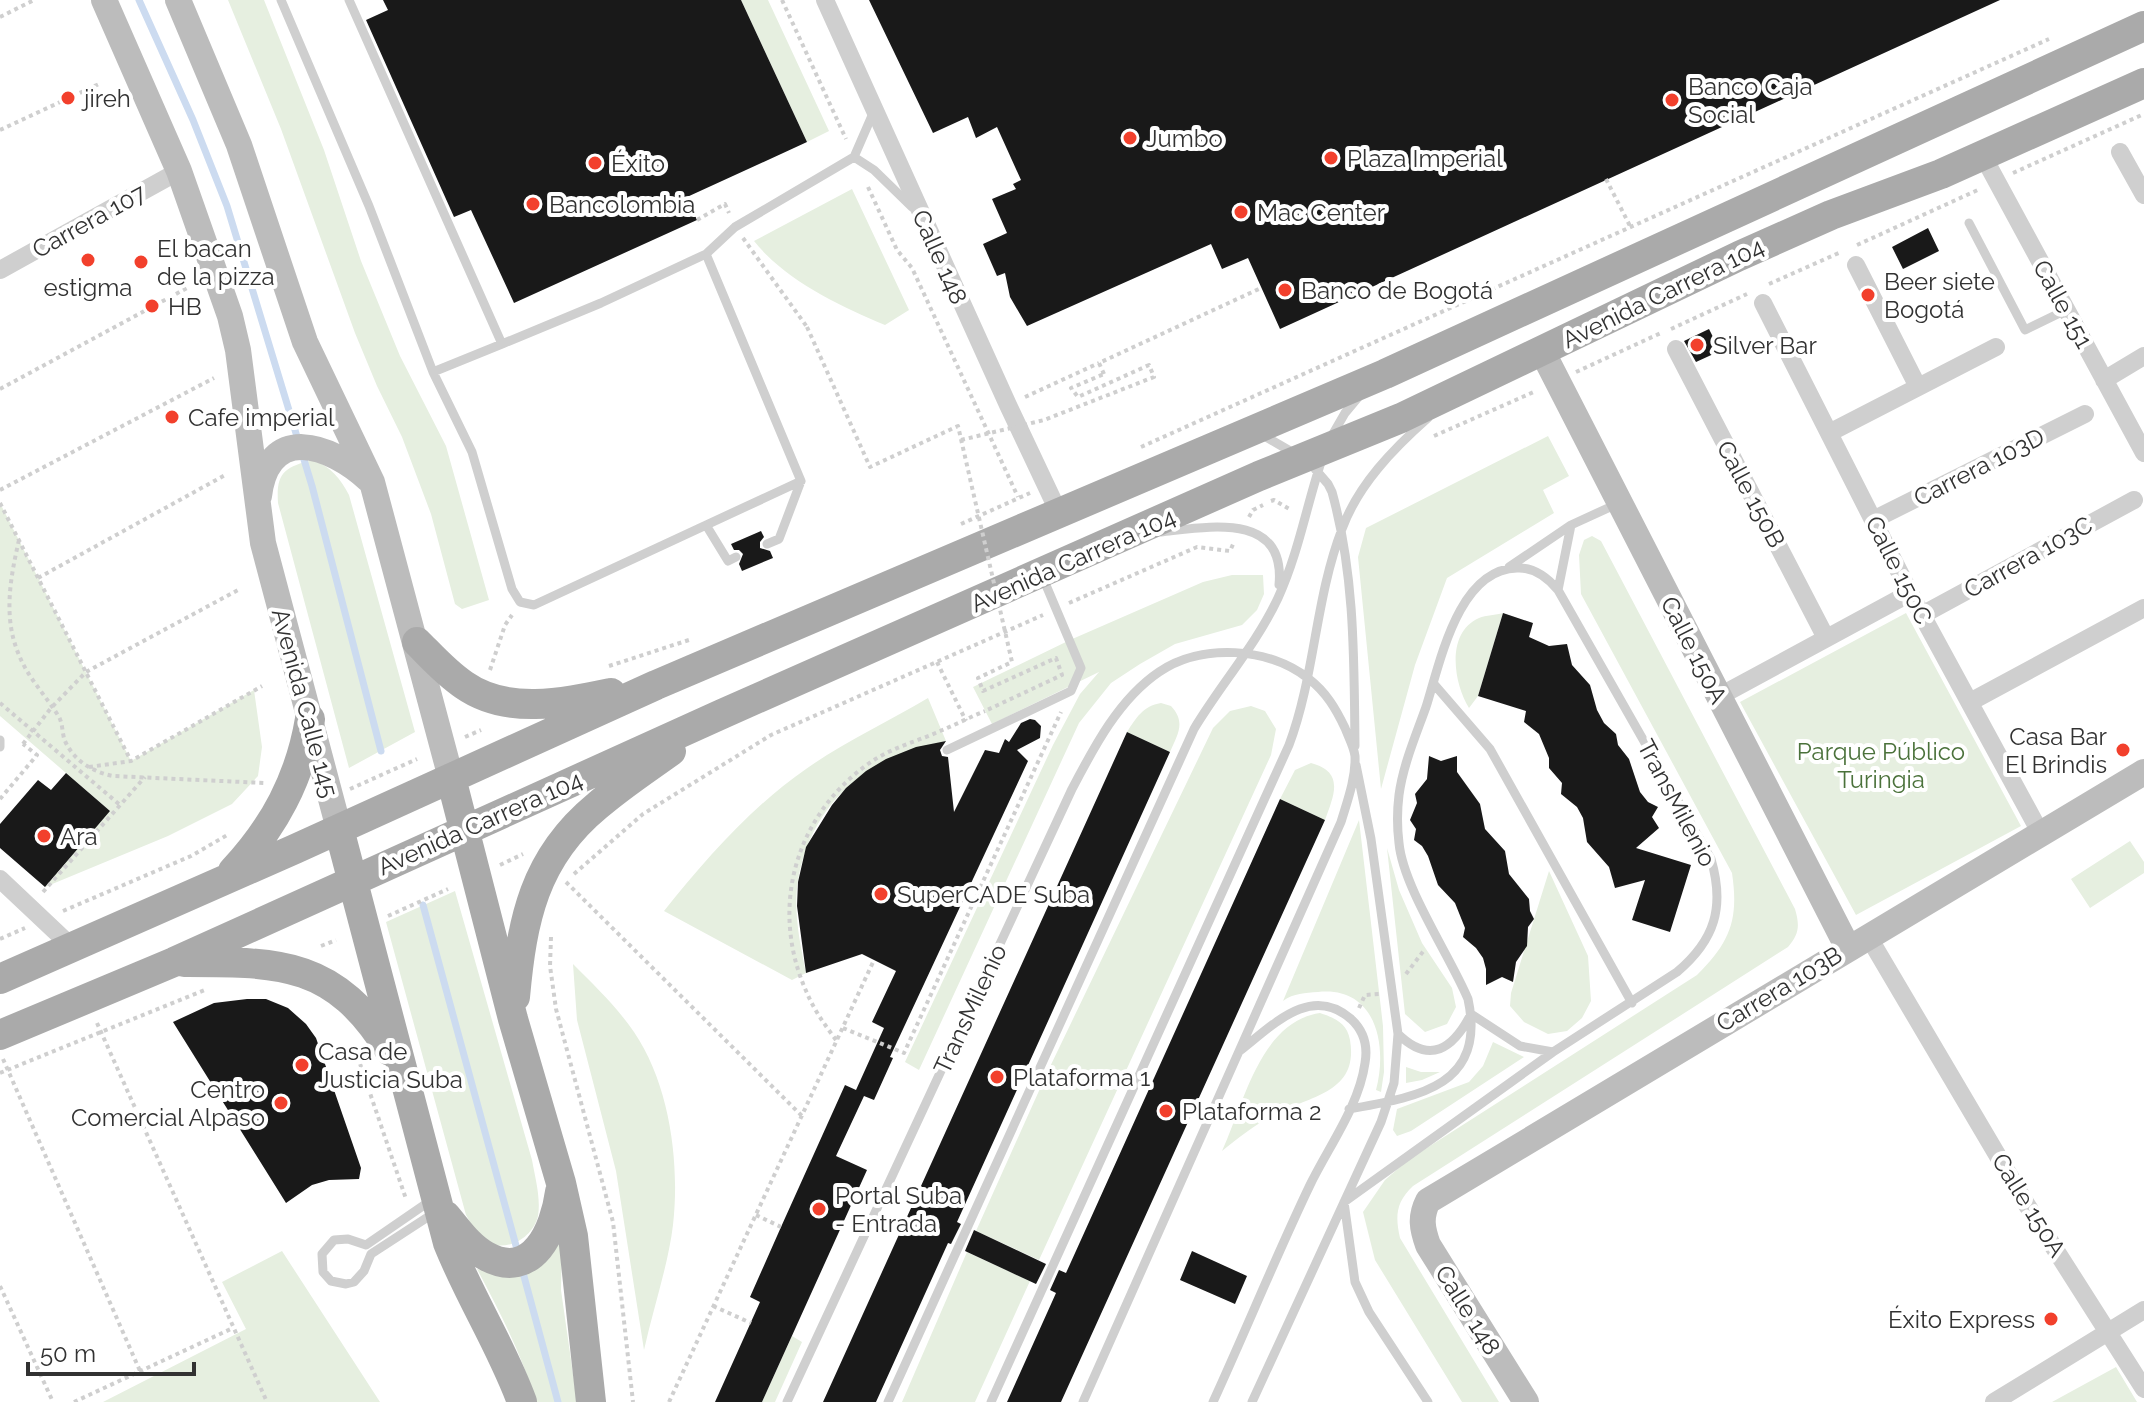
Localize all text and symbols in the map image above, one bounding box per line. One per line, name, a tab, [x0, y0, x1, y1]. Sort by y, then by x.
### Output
place label: Banco Caja Social	[1688, 72, 1813, 129]
place label: jireh	[81, 84, 131, 113]
marker: jireh	[59, 89, 77, 107]
marker: Banco Caja Social	[1663, 91, 1681, 109]
place label: Jumbo	[1146, 124, 1223, 153]
marker: Jumbo	[1121, 129, 1139, 147]
place label: Plaza Imperial	[1347, 144, 1503, 173]
place label: Éxito	[611, 149, 665, 178]
marker: Plaza Imperial	[1322, 149, 1340, 167]
marker: Éxito	[586, 154, 604, 172]
street label: Carrera 107	[27, 178, 151, 264]
place label: Bancolombia	[549, 190, 695, 219]
marker: Bancolombia	[524, 195, 542, 213]
place label: Mac Center	[1257, 198, 1386, 227]
marker: Mac Center	[1232, 203, 1250, 221]
street label: Calle 148	[906, 205, 974, 309]
street label: Avenida Carrera 104	[1557, 232, 1769, 354]
place label: El bacan de la pizza	[157, 234, 275, 291]
marker: estigma	[79, 251, 97, 269]
marker: El bacan de la pizza	[132, 253, 150, 271]
street label: Calle 151	[2027, 255, 2099, 353]
place label: Beer siete Bogotá	[1884, 267, 1995, 324]
place label: estigma	[44, 273, 132, 302]
place label: Banco de Bogotá	[1301, 276, 1493, 305]
marker: Banco de Bogotá	[1276, 281, 1294, 299]
marker: Beer siete Bogotá	[1859, 286, 1877, 304]
place label: HB	[168, 292, 202, 321]
marker: HB	[143, 297, 161, 315]
place label: Silver Bar	[1713, 331, 1817, 360]
marker: Silver Bar	[1688, 336, 1706, 354]
place label: Cafe imperial	[188, 403, 335, 432]
marker: Cafe imperial	[163, 408, 181, 426]
street label: Carrera 103D	[1909, 422, 2049, 512]
street label: Calle 150B	[1711, 436, 1791, 552]
street label: Avenida Carrera 104	[966, 502, 1180, 618]
street label: Carrera 103C	[1959, 510, 2097, 604]
street label: Calle 150C	[1859, 511, 1939, 629]
street label: Calle 150A	[1655, 591, 1733, 709]
street label: Avenida Calle 145	[266, 605, 344, 801]
place label: Casa Bar El Brindis	[2005, 722, 2108, 779]
street label: TransMilenio	[1631, 734, 1723, 872]
park label: Parque Público Turingia	[1797, 737, 1965, 794]
marker: Casa Bar El Brindis	[2114, 741, 2132, 759]
street label: Avenida Carrera 104	[373, 765, 587, 881]
place label: Ara	[60, 822, 98, 851]
marker: Ara	[35, 827, 53, 845]
place label: SuperCADE Suba	[897, 880, 1090, 909]
marker: SuperCADE Suba	[872, 885, 890, 903]
street label: TransMilenio	[927, 940, 1013, 1078]
street label: Carrera 103B	[1711, 940, 1847, 1038]
place label: Casa de Justicia Suba	[318, 1037, 463, 1094]
marker: Casa de Justicia Suba	[293, 1056, 311, 1074]
place label: Plataforma 1	[1013, 1063, 1150, 1092]
marker: Plataforma 1	[988, 1068, 1006, 1086]
place label: Centro Comercial Alpaso	[71, 1075, 265, 1132]
marker: Centro Comercial Alpaso	[272, 1094, 290, 1112]
place label: Plataforma 2	[1182, 1097, 1321, 1126]
marker: Plataforma 2	[1157, 1102, 1175, 1120]
street label: Calle 150A	[1986, 1148, 2072, 1262]
place label: Portal Suba - Entrada	[835, 1181, 962, 1238]
marker: Portal Suba - Entrada	[810, 1200, 828, 1218]
street label: Calle 148	[1429, 1260, 1507, 1360]
place label: Éxito Express	[1888, 1305, 2035, 1334]
marker: Éxito Express	[2042, 1310, 2060, 1328]
scale bar	[28, 1326, 194, 1376]
text: 50 m	[40, 1339, 96, 1368]

